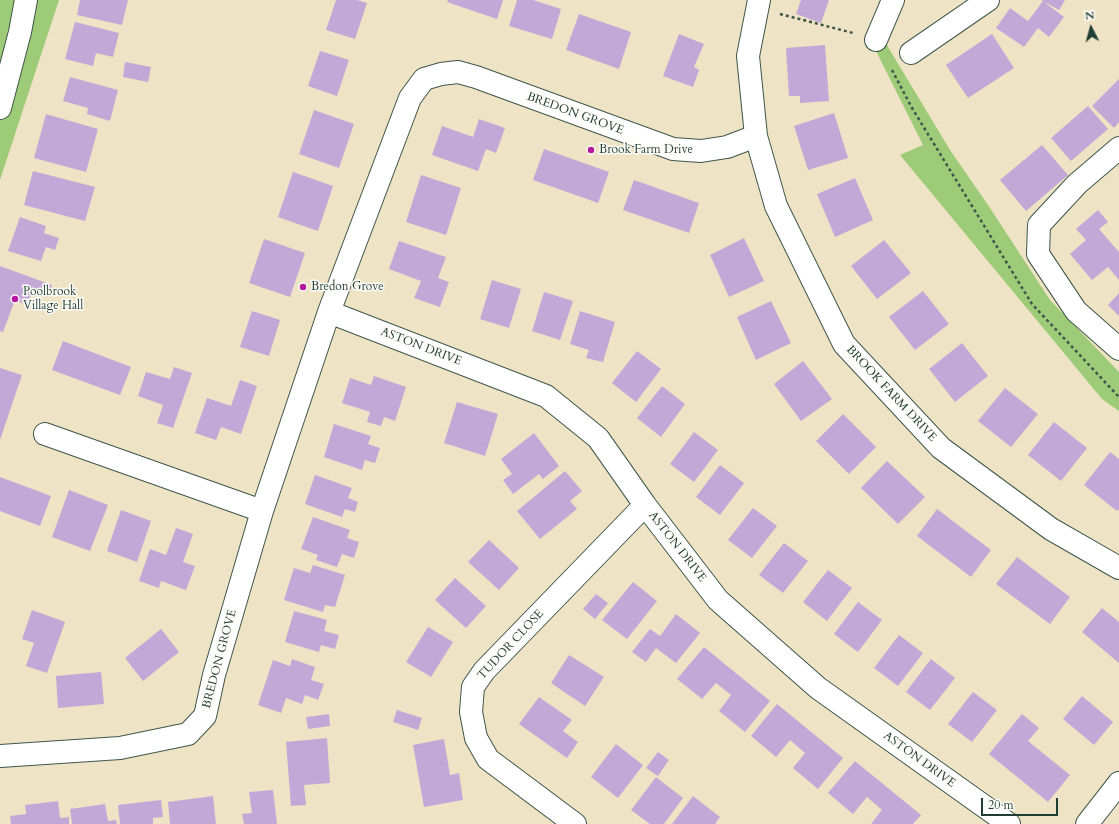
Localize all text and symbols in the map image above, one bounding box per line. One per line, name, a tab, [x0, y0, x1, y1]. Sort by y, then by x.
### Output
north arrow	[1071, 8, 1111, 48]
text: N	[1084, 8, 1095, 24]
street label: BREDON GROVE	[525, 90, 625, 138]
place label: Brook Farm Drive	[599, 143, 693, 157]
marker: Brook Farm Drive	[586, 145, 596, 155]
place label: Bredon Grove	[311, 280, 384, 294]
marker: Bredon Grove	[298, 282, 308, 292]
place label: Poolbrook Village Hall	[23, 285, 83, 313]
marker: Poolbrook Village Hall	[10, 294, 20, 304]
street label: ASTON DRIVE	[378, 325, 464, 369]
street label: BROOK FARM DRIVE	[843, 343, 939, 445]
street label: ASTON DRIVE	[645, 509, 709, 585]
street label: TUDOR CLOSE	[475, 607, 547, 683]
street label: BREDON GROVE	[200, 608, 240, 710]
street label: ASTON DRIVE	[880, 729, 958, 791]
scale bar	[983, 790, 1060, 816]
text: 20 m	[988, 797, 1014, 813]

